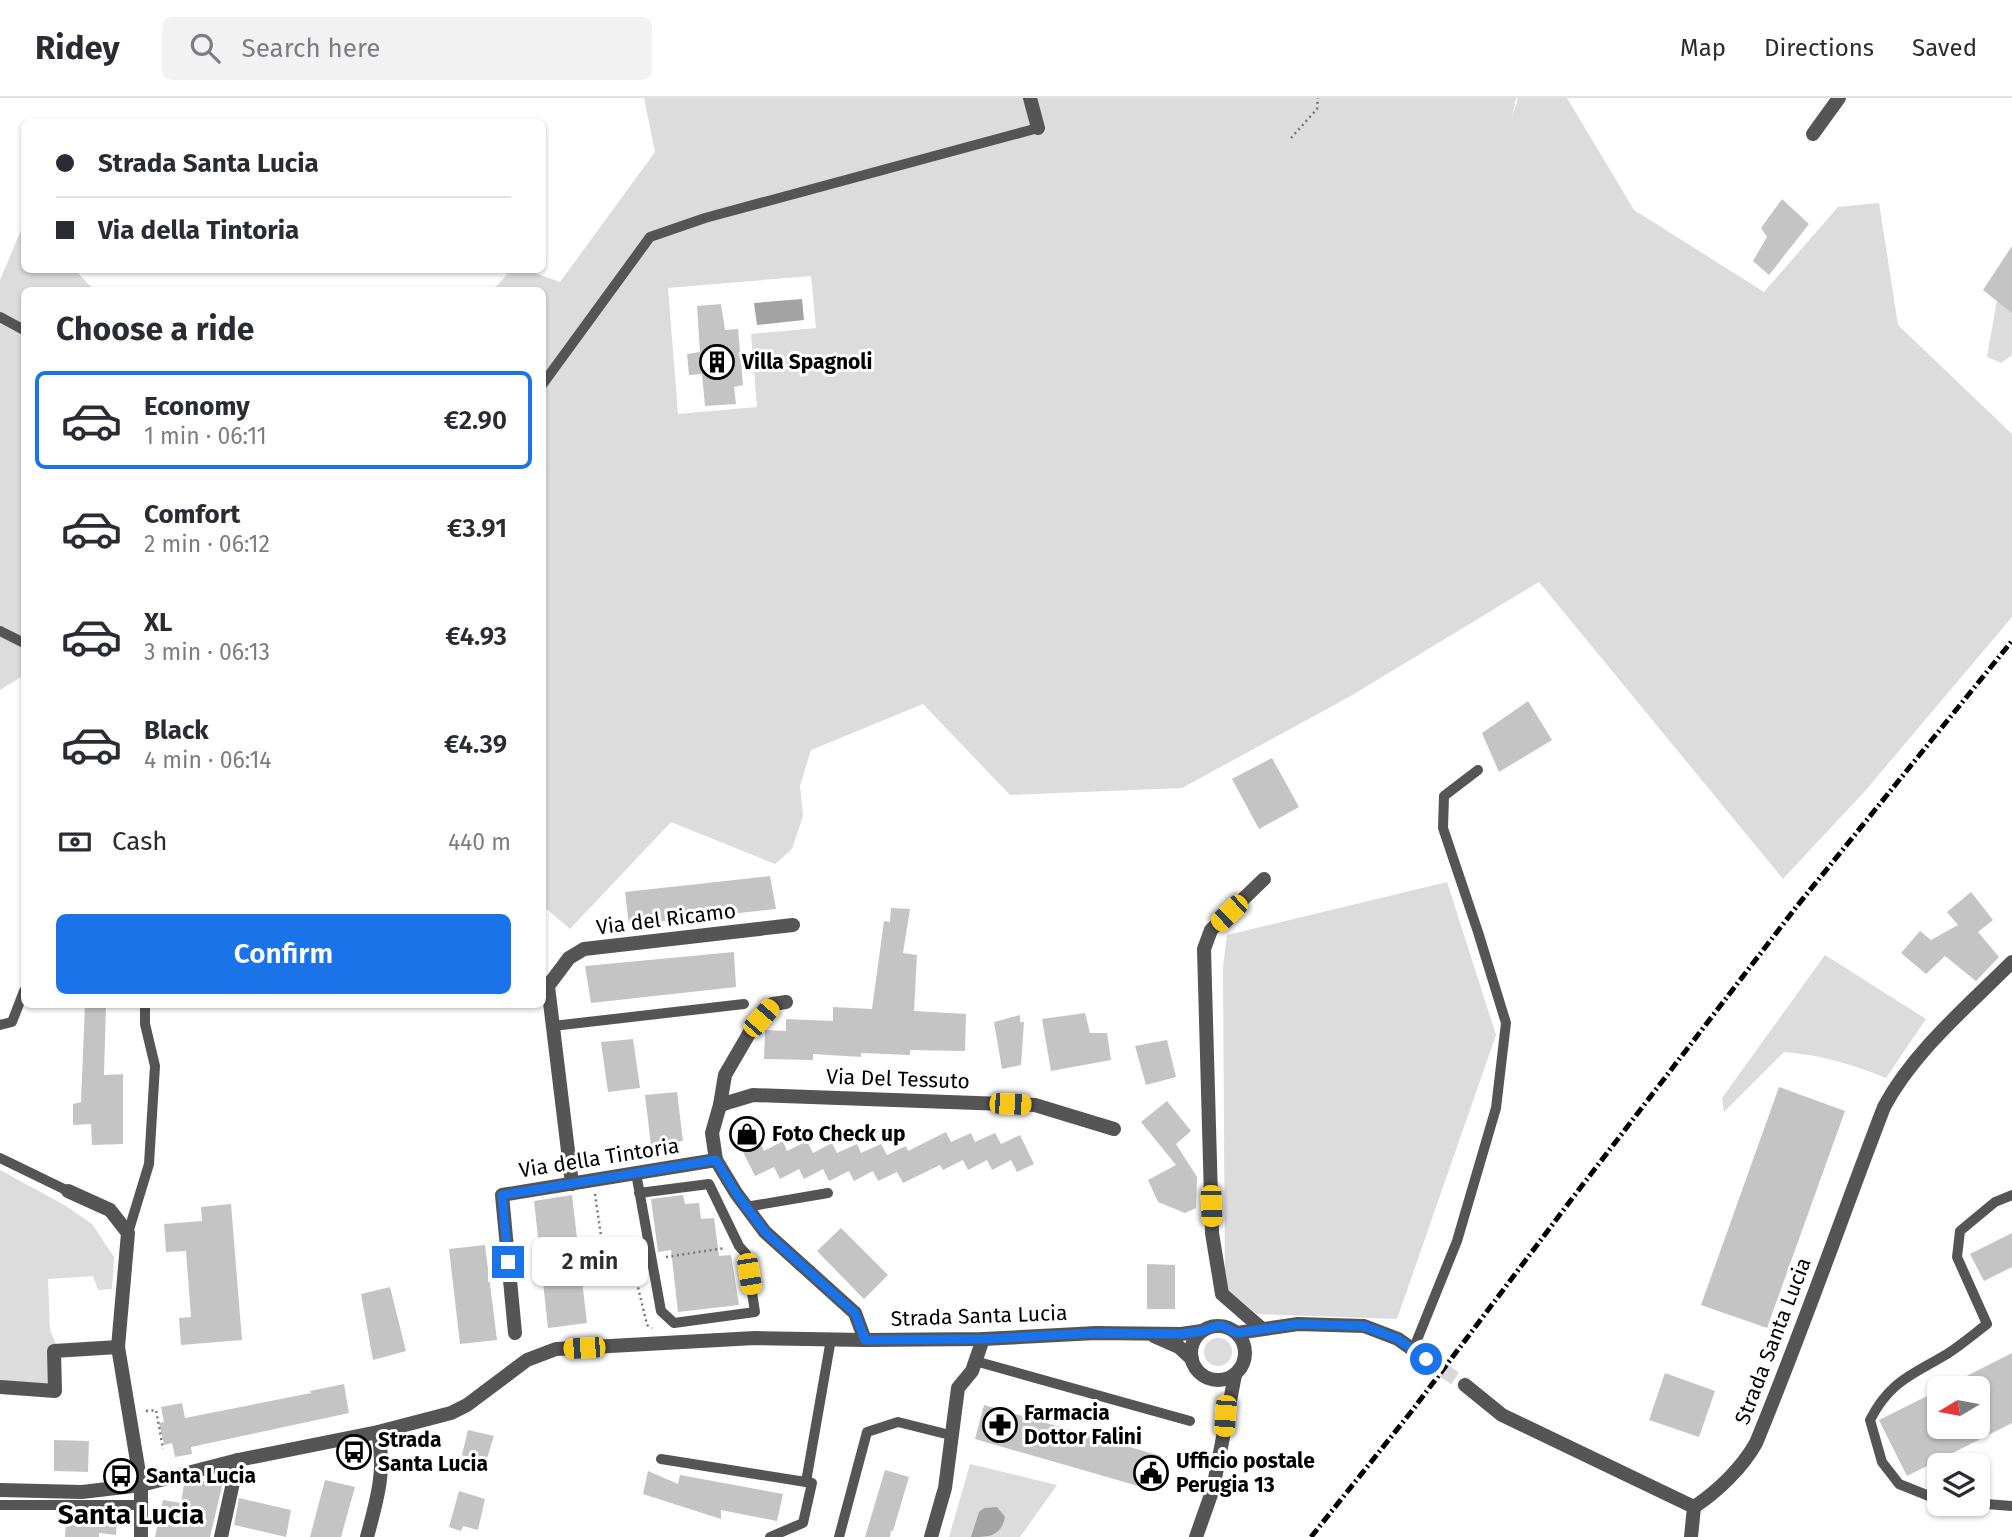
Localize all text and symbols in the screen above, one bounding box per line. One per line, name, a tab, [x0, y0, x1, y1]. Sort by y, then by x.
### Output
search box	[162, 17, 652, 80]
text: Ridey	[35, 28, 120, 68]
icon: search	[186, 29, 224, 67]
text: Search here	[242, 33, 380, 64]
text: Map	[1680, 34, 1726, 62]
text: Directions	[1764, 34, 1874, 62]
text: Saved	[1912, 34, 1977, 62]
text: Strada Santa Lucia	[98, 148, 319, 179]
text: Via della Tintoria	[98, 215, 299, 246]
text: Choose a ride	[56, 310, 254, 348]
building icon: Villa Spagnoli	[698, 343, 736, 381]
place label: Villa Spagnoli	[741, 349, 873, 375]
icon: car	[60, 389, 123, 452]
text: Economy	[144, 391, 250, 422]
text: €2.90	[444, 405, 507, 436]
text: 1 min · 06:11	[144, 422, 267, 450]
icon: car	[60, 497, 123, 560]
text: Comfort	[144, 499, 240, 530]
text: €3.91	[447, 513, 507, 544]
text: 2 min · 06:12	[144, 530, 270, 558]
icon: car	[60, 605, 123, 668]
text: XL	[144, 607, 172, 638]
text: €4.93	[445, 621, 507, 652]
text: 3 min · 06:13	[144, 638, 270, 666]
icon: car	[60, 713, 123, 776]
text: Black	[144, 715, 209, 746]
text: €4.39	[444, 729, 507, 760]
text: 4 min · 06:14	[144, 746, 272, 774]
icon: cash	[56, 823, 94, 861]
text: Cash	[112, 826, 168, 857]
text: 440 m	[448, 828, 511, 856]
car	[1207, 891, 1252, 935]
street label: Via del Ricamo	[595, 898, 737, 940]
button: Confirm	[56, 914, 511, 994]
car	[740, 995, 783, 1041]
street label: Via Del Tessuto	[826, 1064, 970, 1094]
car	[989, 1093, 1032, 1115]
shop icon: Foto Check up	[728, 1115, 766, 1153]
place label: Foto Check up	[772, 1121, 905, 1147]
street label: Via della Tintoria	[517, 1132, 681, 1184]
car	[1200, 1185, 1223, 1227]
callout: 2 min	[532, 1238, 648, 1286]
route end	[492, 1246, 524, 1278]
text: 2 min	[562, 1247, 618, 1275]
car	[736, 1252, 763, 1296]
street label: Strada Santa Lucia	[1729, 1254, 1817, 1428]
street label: Strada Santa Lucia	[890, 1300, 1068, 1332]
car	[563, 1336, 606, 1360]
route start	[1410, 1343, 1442, 1375]
north arrow	[1927, 1376, 1990, 1438]
map controls	[1927, 1376, 1990, 1516]
car	[1214, 1394, 1237, 1438]
place label: Farmacia Dottor Falini	[1024, 1400, 1142, 1450]
pharmacy icon: Farmacia Dottor Falini	[981, 1406, 1019, 1444]
place label: Strada Santa Lucia	[378, 1427, 488, 1477]
bus stop icon: Strada Santa Lucia	[335, 1433, 373, 1471]
place label: Ufficio postale Perugia 13	[1176, 1448, 1315, 1498]
button: layers	[1927, 1453, 1990, 1516]
public building icon: Ufficio postale Perugia 13	[1132, 1454, 1170, 1492]
bus stop icon: Santa Lucia	[102, 1457, 140, 1495]
place label: Santa Lucia	[146, 1463, 256, 1489]
district label: Santa Lucia	[58, 1498, 204, 1531]

